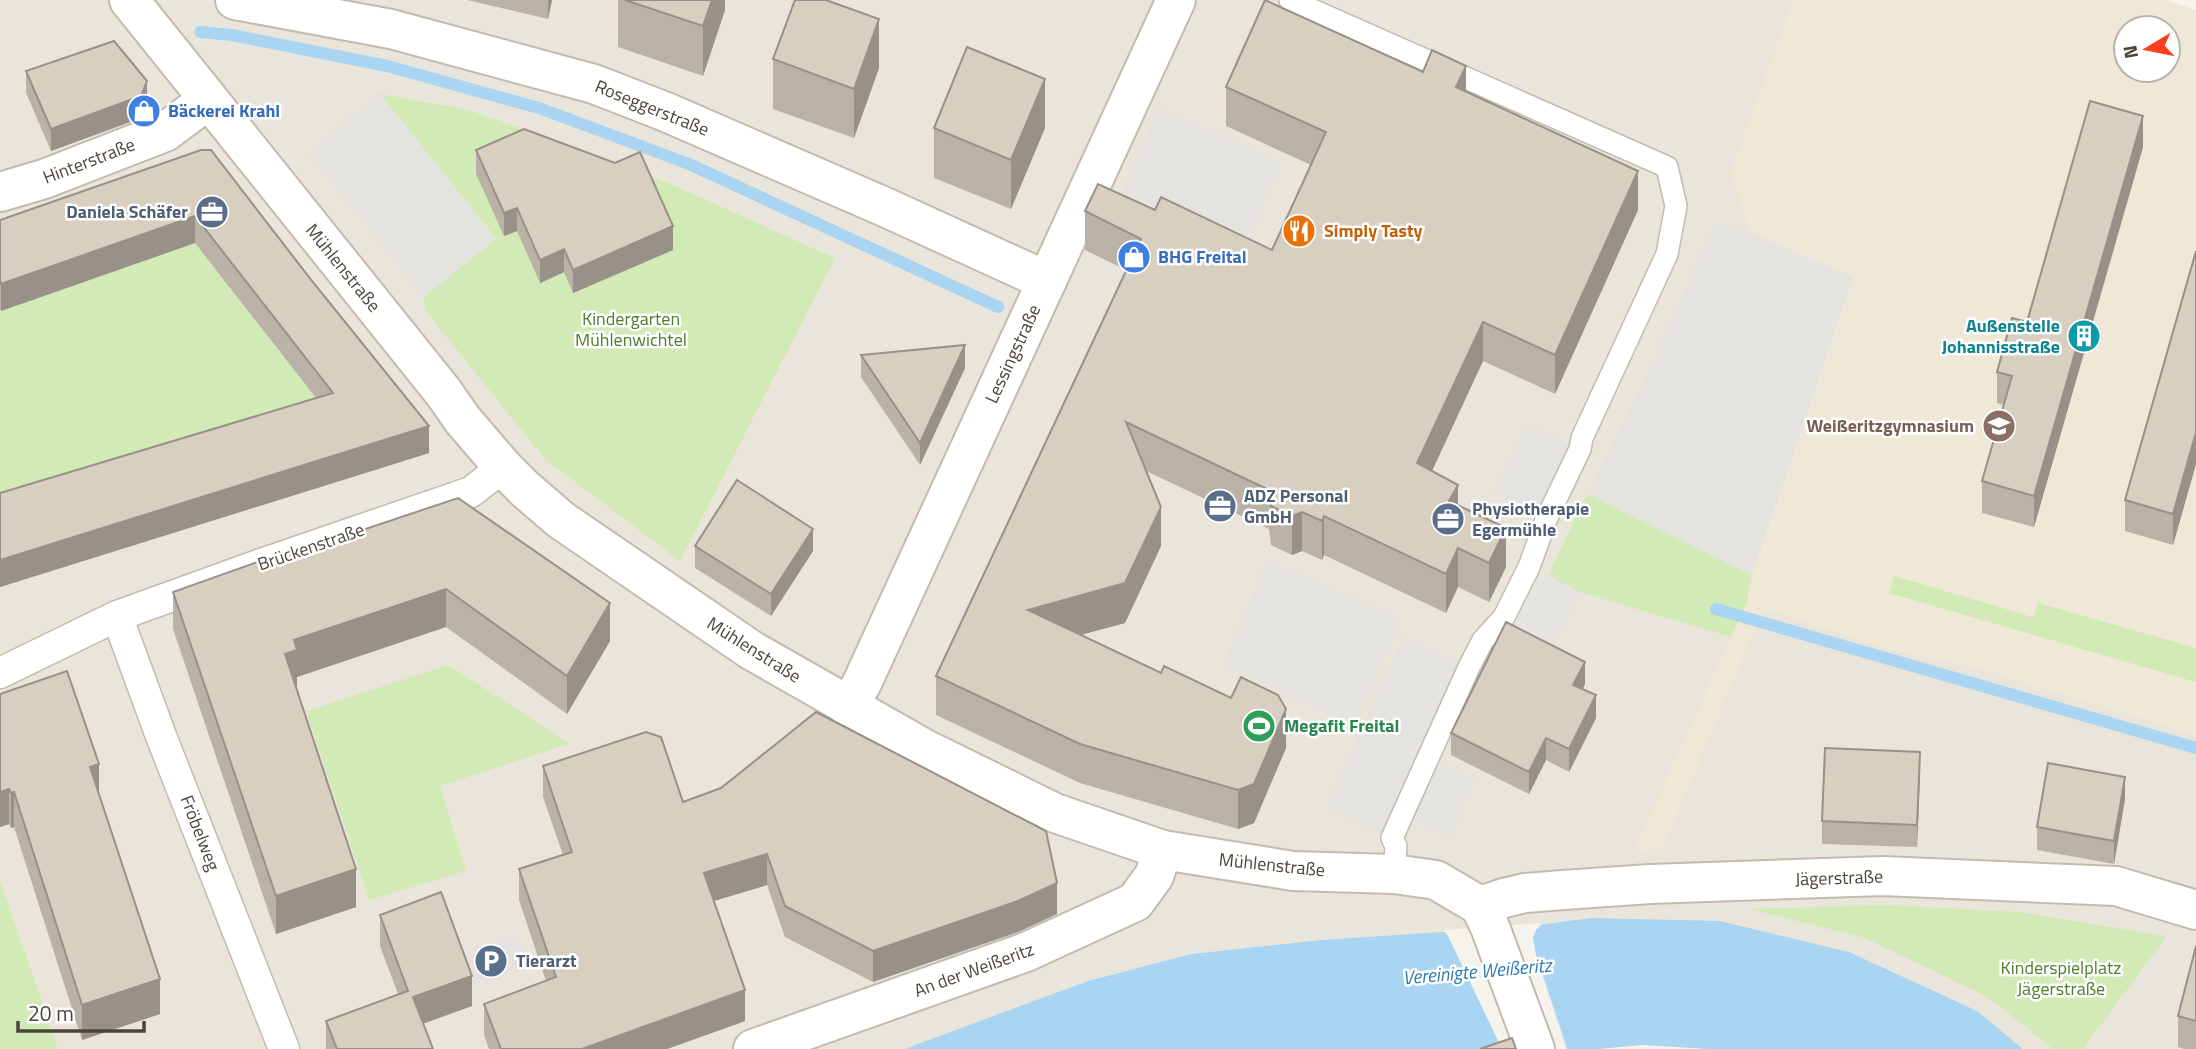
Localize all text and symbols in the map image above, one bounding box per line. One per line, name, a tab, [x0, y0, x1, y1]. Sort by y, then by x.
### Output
north arrow	[2112, 14, 2182, 84]
text: N	[2114, 43, 2145, 61]
street label: Roseggerstraße	[591, 72, 713, 143]
shop icon: Bäckerei Krahl	[125, 92, 163, 130]
place label: Bäckerei Krahl	[168, 97, 280, 124]
street label: Hinterstraße	[39, 131, 139, 190]
office icon: Daniela Schäfer	[193, 193, 231, 231]
place label: Daniela Schäfer	[66, 198, 188, 225]
restaurant icon: Simply Tasty	[1280, 212, 1318, 250]
place label: Simply Tasty	[1324, 217, 1423, 244]
street label: Mühlenstraße	[299, 218, 387, 318]
shop icon: BHG Freital	[1115, 238, 1153, 276]
place label: BHG Freital	[1158, 243, 1247, 270]
street label: Lessingstraße	[978, 300, 1047, 408]
park label: Kindergarten Mühlenwichtel	[575, 305, 687, 353]
place label: Außenstelle Johannisstraße	[1942, 312, 2060, 360]
building icon: Außenstelle Johannisstraße	[2065, 317, 2103, 355]
school or university icon: Weißeritzgymnasium	[1980, 407, 2018, 445]
place label: Weißeritzgymnasium	[1806, 412, 1974, 439]
place label: ADZ Personal GmbH	[1244, 482, 1348, 530]
office icon: ADZ Personal GmbH	[1201, 487, 1239, 525]
place label: Physiotherapie Egermühle	[1472, 495, 1589, 543]
office icon: Physiotherapie Egermühle	[1429, 500, 1467, 538]
street label: Brückenstraße	[254, 516, 368, 577]
street label: Mühlenstraße	[702, 610, 807, 689]
sports icon: Megafit Freital	[1240, 707, 1278, 745]
place label: Megafit Freital	[1284, 712, 1399, 739]
street label: Fröbelweg	[174, 791, 227, 875]
street label: Mühlenstraße	[1218, 846, 1326, 884]
street label: Jägerstraße	[1794, 862, 1884, 893]
street label: An der Weißeritz	[910, 935, 1038, 1004]
parking icon: Tierarzt	[472, 942, 510, 980]
place label: Tierarzt	[516, 947, 577, 974]
water label: Vereinigte Weißeritz	[1401, 949, 1555, 991]
park label: Kinderspielplatz Jägerstraße	[2001, 954, 2121, 1002]
scale bar	[18, 990, 144, 1034]
text: 20 m	[28, 997, 74, 1029]

